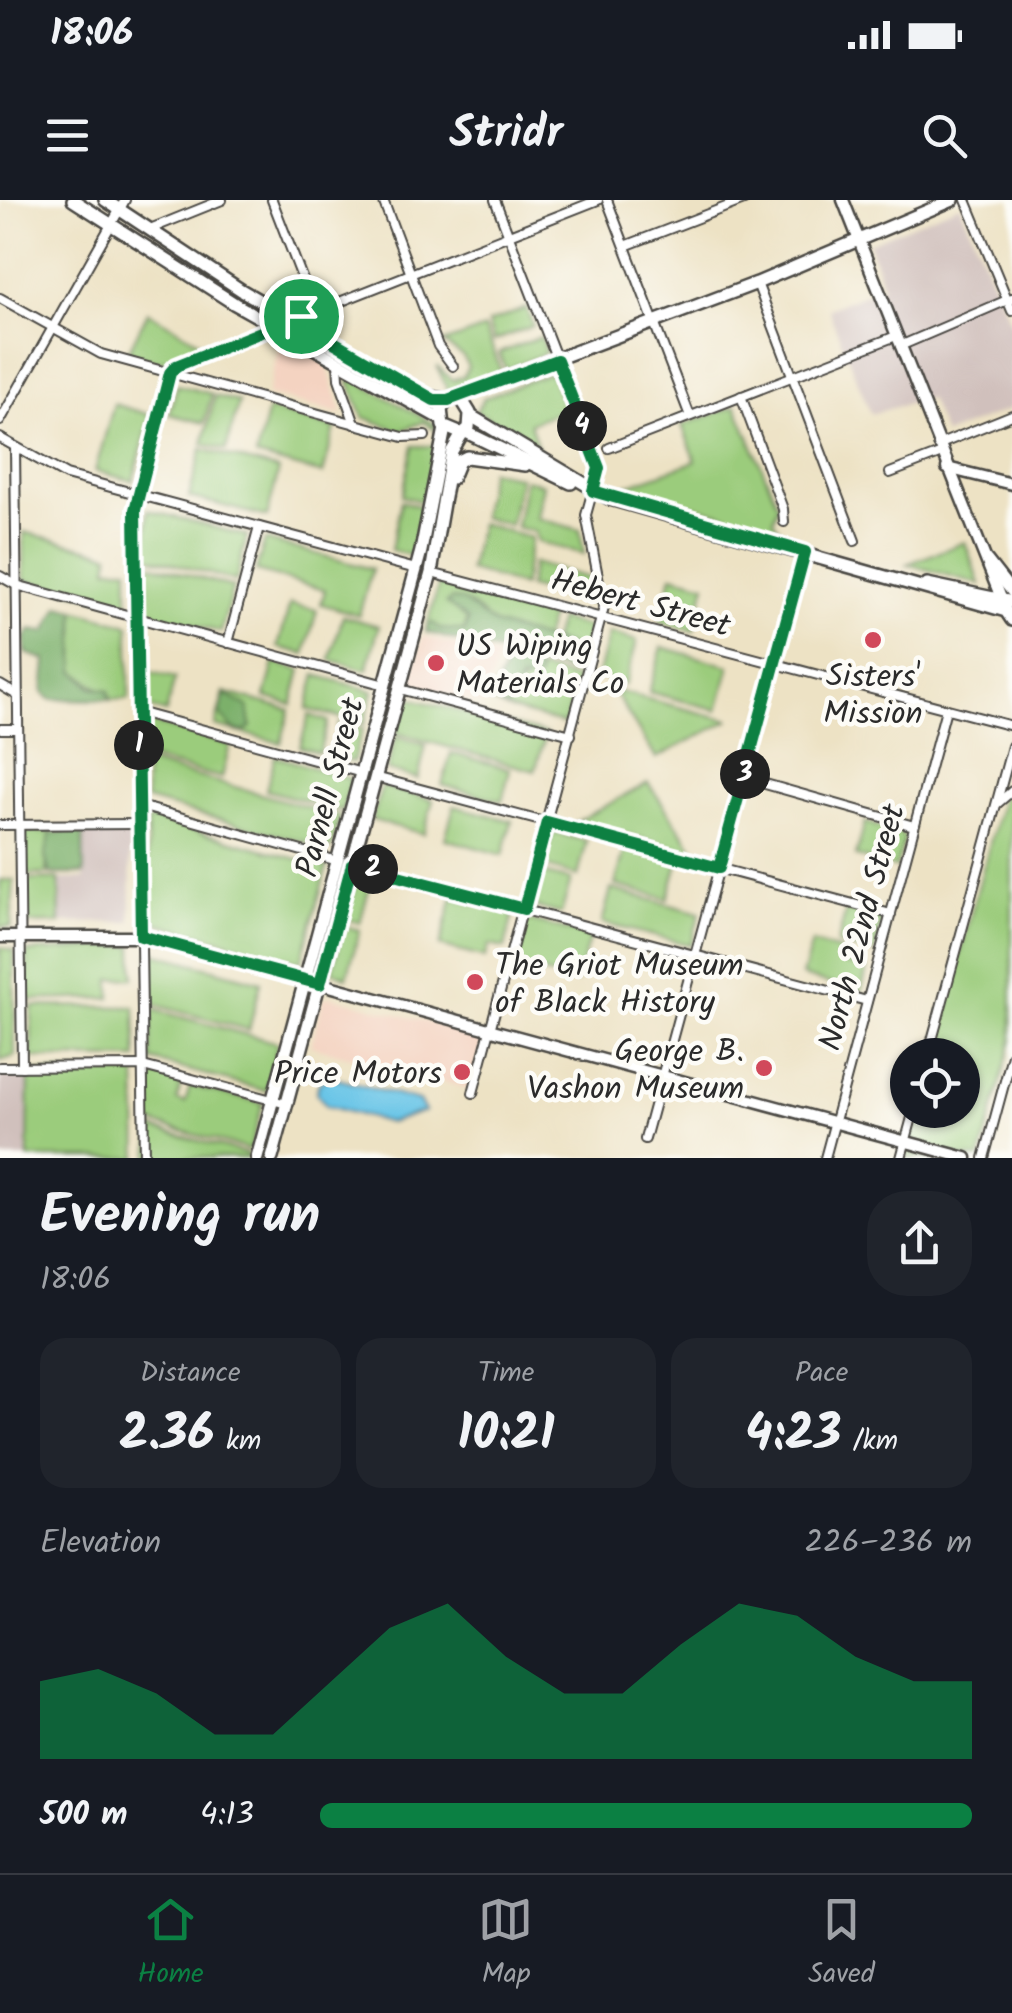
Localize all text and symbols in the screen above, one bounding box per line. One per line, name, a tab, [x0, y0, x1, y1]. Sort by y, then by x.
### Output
text: 18:06	[50, 5, 133, 65]
text: Stridr	[449, 99, 563, 171]
icon: menu	[40, 108, 95, 163]
icon: search	[917, 108, 972, 163]
pin	[259, 274, 344, 359]
icon: arrive	[274, 289, 329, 344]
pin: 4	[557, 401, 607, 451]
text: 4	[574, 403, 590, 448]
street label: Hebert Street	[545, 556, 736, 653]
place label: US Wiping Materials Co	[456, 622, 624, 710]
marker: Sisters' Mission	[862, 629, 884, 651]
marker: US Wiping Materials Co	[425, 652, 447, 674]
place label: Sisters' Mission	[823, 652, 923, 740]
street label: Parnell Street	[283, 692, 380, 883]
pin: 1	[114, 720, 164, 770]
text: 1	[135, 722, 143, 767]
pin: 3	[720, 749, 770, 799]
text: 3	[737, 751, 753, 796]
street label: North 22nd Street	[806, 798, 921, 1057]
pin: 2	[348, 844, 398, 894]
text: 2	[365, 846, 381, 891]
place label: The Griot Museum of Black History	[495, 941, 744, 1029]
marker: The Griot Museum of Black History	[464, 971, 486, 993]
place label: George B. Vashon Museum	[527, 1027, 744, 1115]
map controls	[890, 1038, 980, 1128]
button: locate	[890, 1038, 980, 1128]
place label: Price Motors	[274, 1049, 442, 1100]
marker: George B. Vashon Museum	[753, 1057, 775, 1079]
marker: Price Motors	[451, 1061, 473, 1083]
text: Evening run	[40, 1174, 320, 1261]
button: share	[867, 1191, 972, 1296]
text: 18:06	[40, 1255, 111, 1306]
text: Distance	[140, 1351, 241, 1396]
text: Time	[478, 1351, 534, 1396]
text: Pace	[795, 1351, 848, 1396]
text: 2.36	[119, 1396, 215, 1476]
text: 10:21	[457, 1396, 555, 1476]
text: 4:23	[745, 1396, 841, 1476]
text: km	[215, 1419, 261, 1464]
text: /km	[841, 1419, 898, 1464]
text: Elevation	[40, 1518, 161, 1569]
text: 226–236 m	[805, 1518, 972, 1569]
text: 500 m	[40, 1790, 128, 1841]
text: 4:13	[200, 1790, 254, 1841]
tab: Home	[137, 1892, 204, 1997]
tab: Map	[478, 1892, 533, 1997]
tab: Saved	[808, 1892, 875, 1997]

